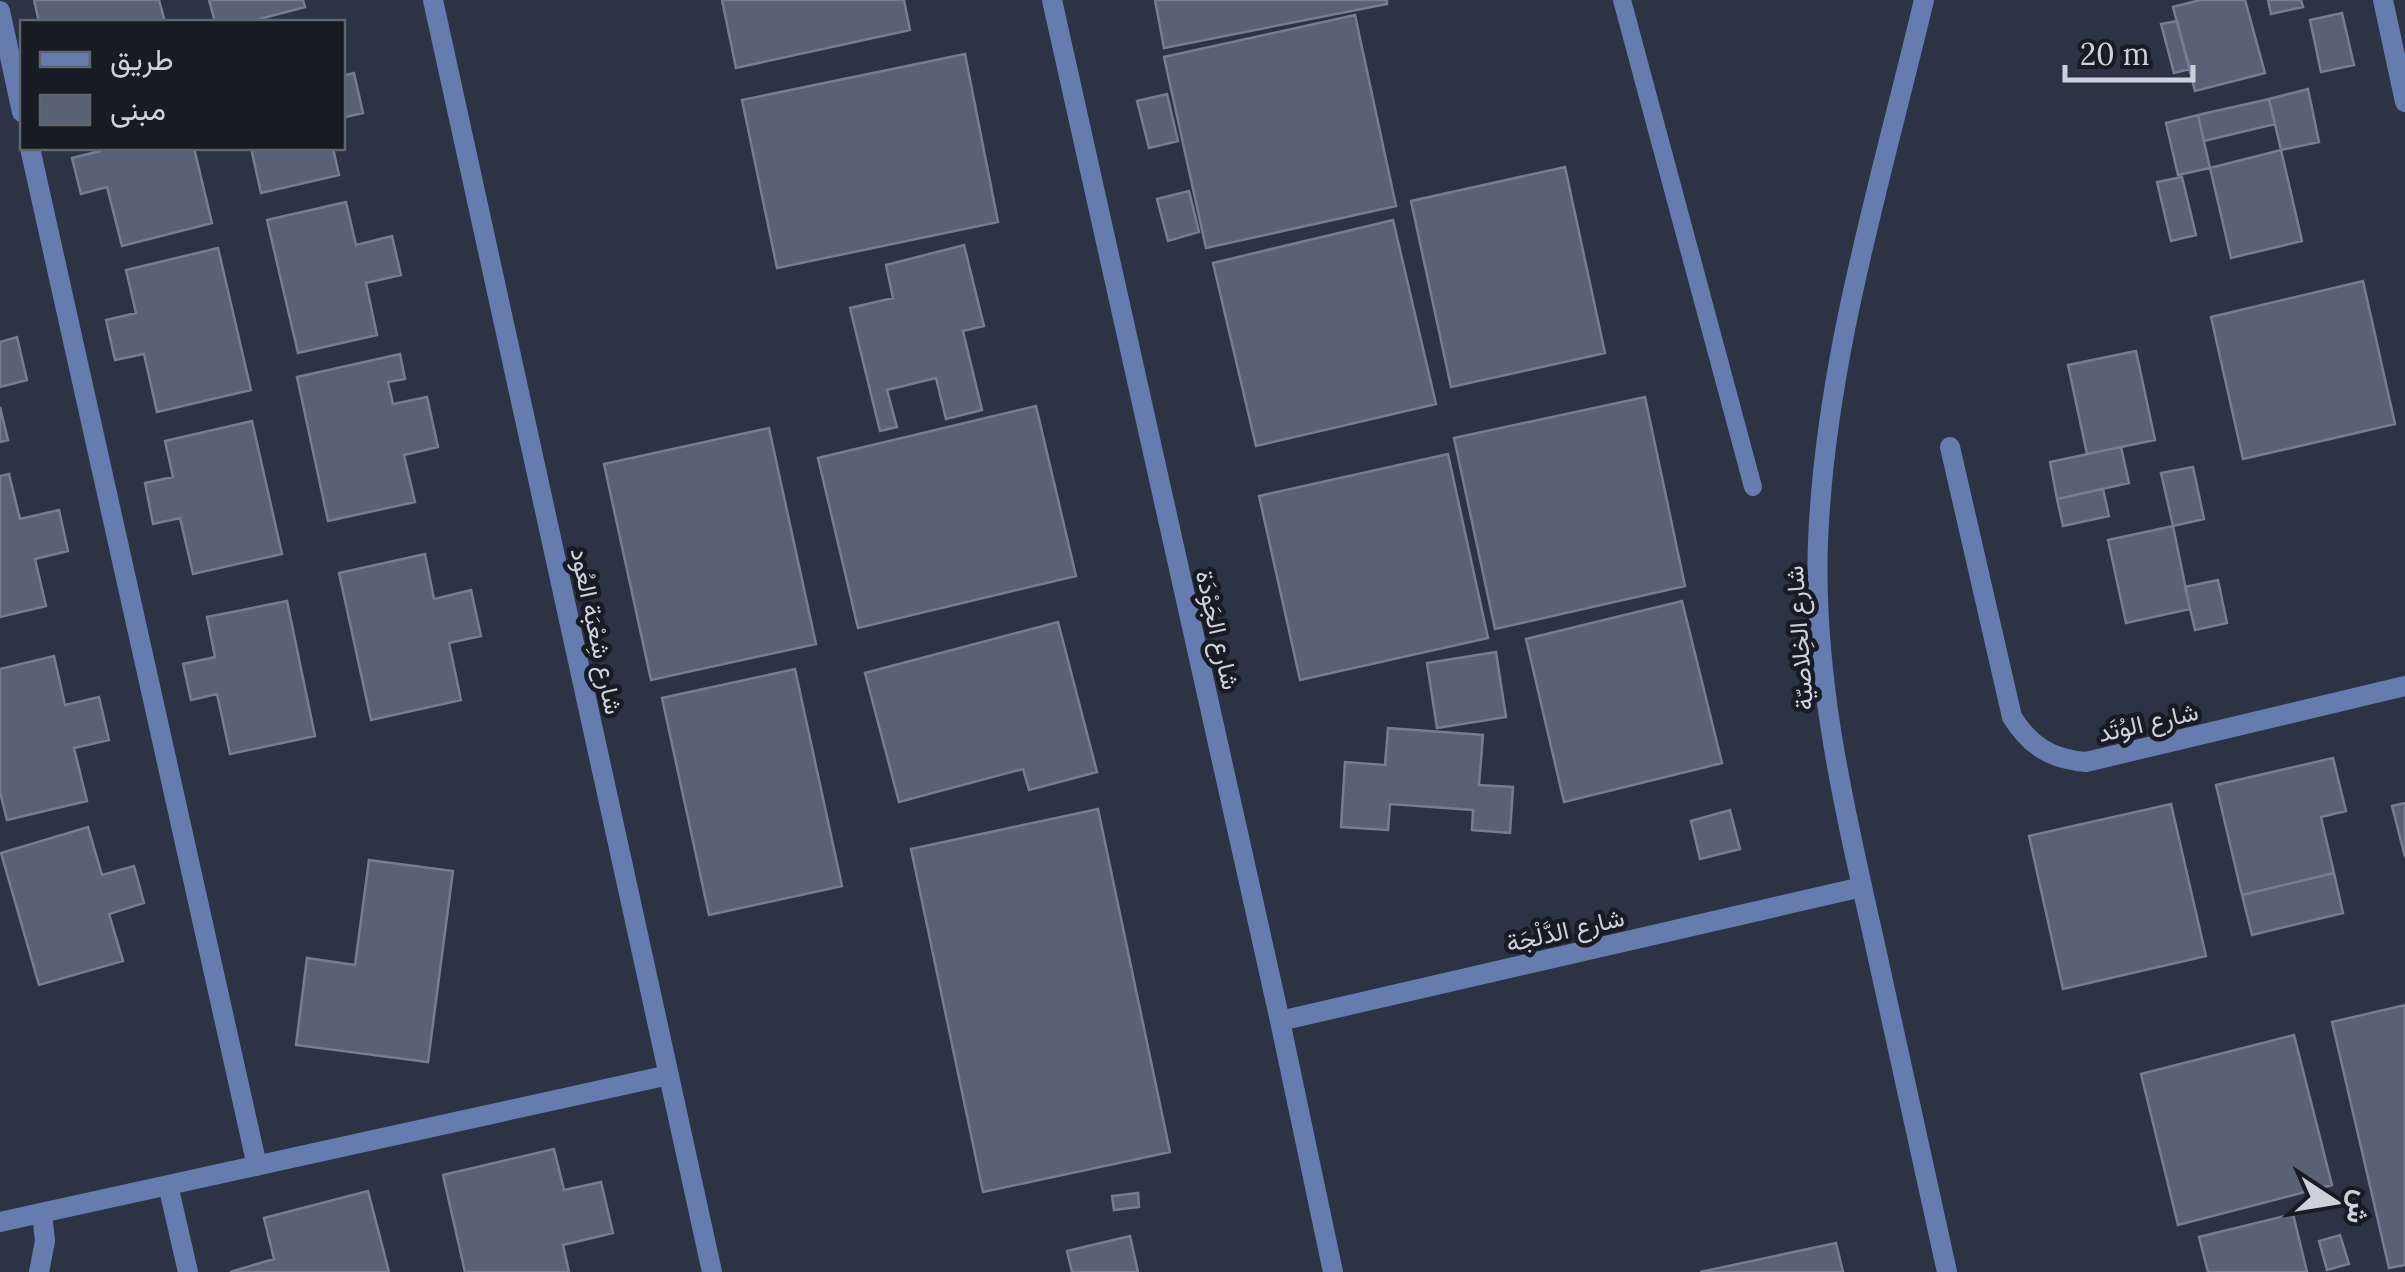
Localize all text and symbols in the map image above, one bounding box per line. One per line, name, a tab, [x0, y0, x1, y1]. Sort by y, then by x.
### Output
legend	[20, 20, 345, 150]
scale bar	[2065, 20, 2192, 82]
text: 20 m	[2080, 35, 2149, 73]
text: طريق	[110, 40, 174, 78]
text: مبنى	[110, 90, 166, 128]
street label: شارع شِعْبَة العُود	[563, 545, 630, 717]
street label: شارع الخِلاصيّة	[1778, 565, 1821, 711]
street label: شارع الجَوْدَة	[1188, 567, 1247, 693]
street label: شارع الوُتَد	[2095, 695, 2201, 750]
street label: شارع الدَّلْجَة	[1503, 901, 1627, 960]
north arrow	[2285, 1152, 2385, 1252]
text: ش	[2338, 1187, 2381, 1227]

